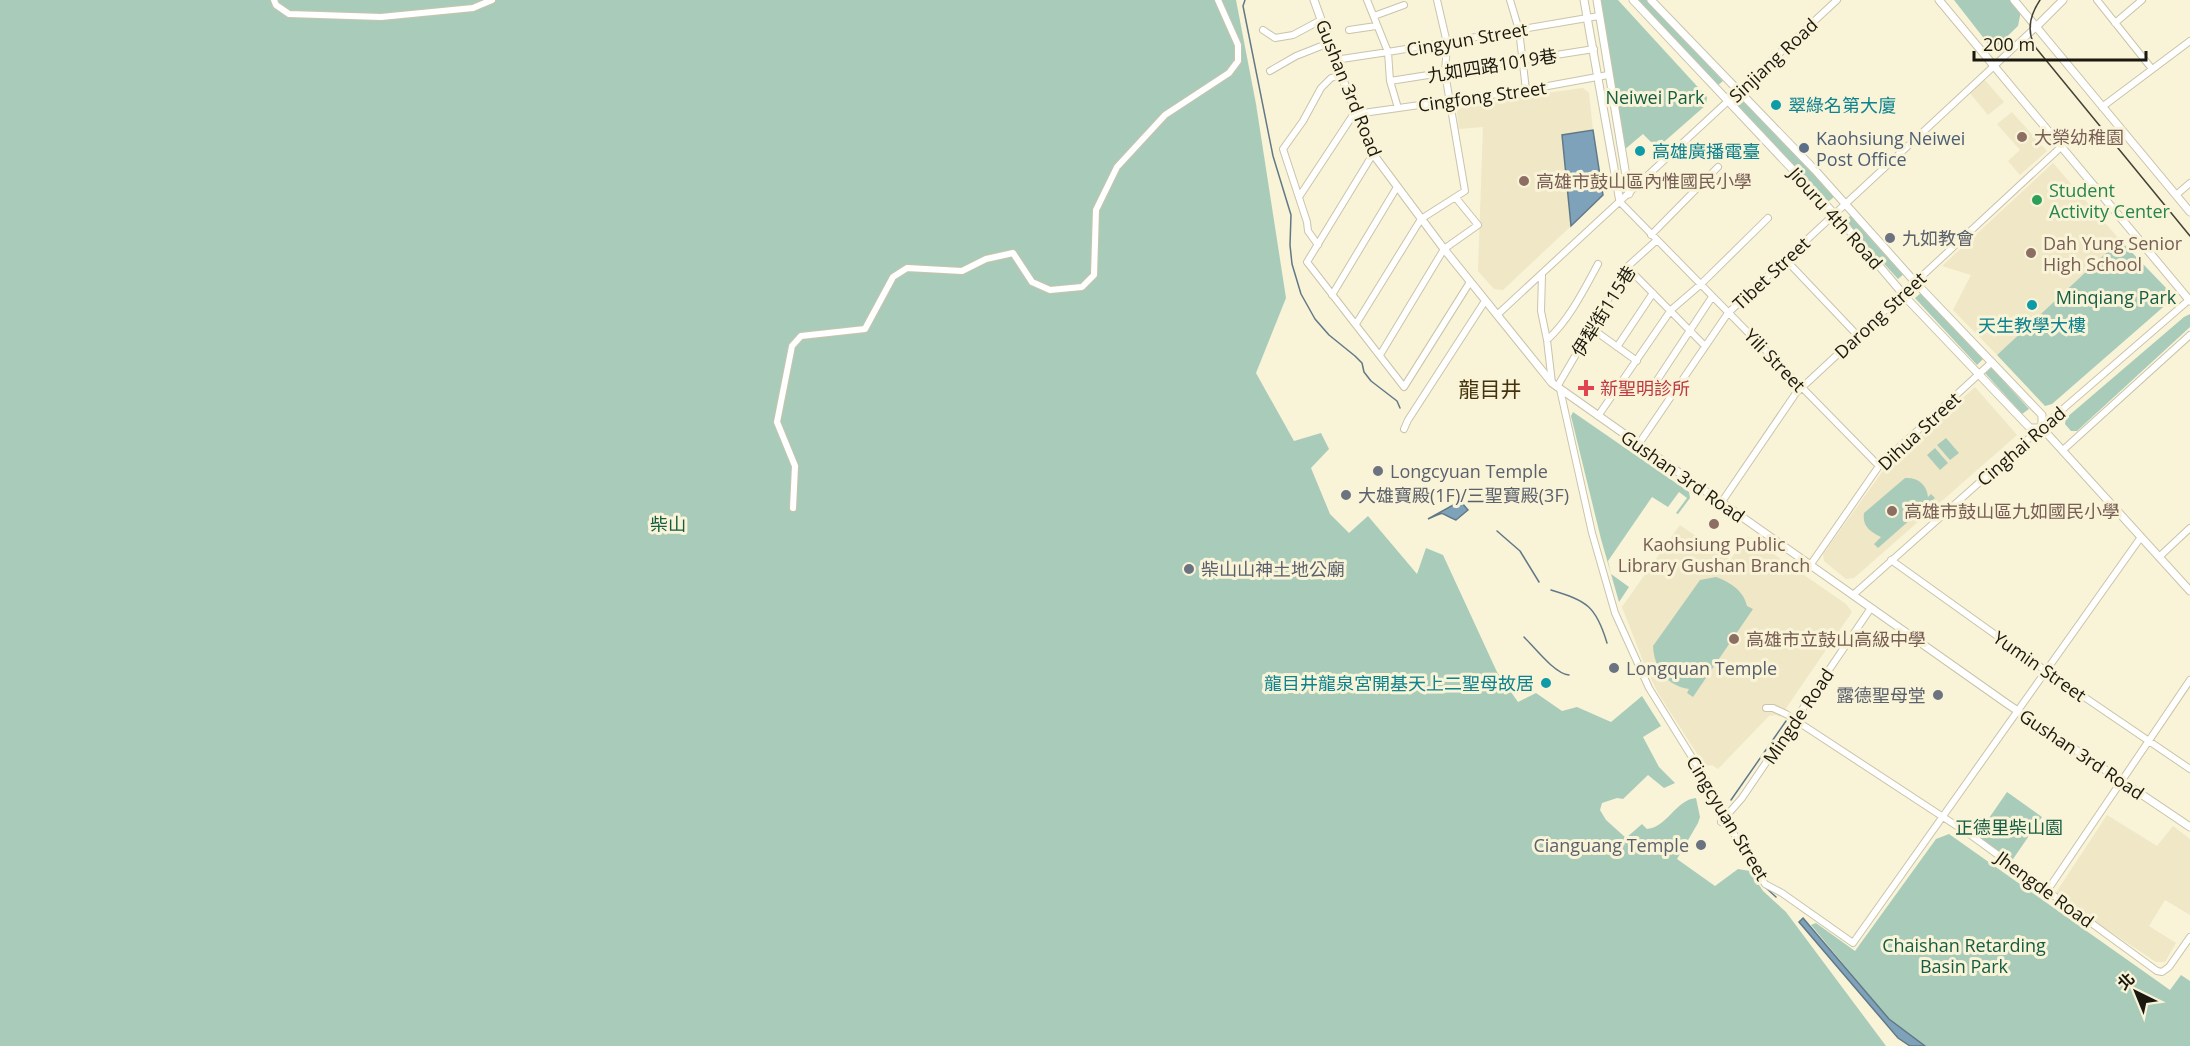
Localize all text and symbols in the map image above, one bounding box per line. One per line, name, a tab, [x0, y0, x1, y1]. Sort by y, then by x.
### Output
street label: Sinjiang Road	[1724, 13, 1822, 107]
street label: Gushan 3rd Road	[1311, 16, 1387, 160]
street label: Cingyun Street	[1404, 17, 1530, 61]
scale bar	[1974, 24, 2146, 62]
text: 200 m	[1983, 32, 2035, 56]
street label: 九如四路1019巷	[1425, 43, 1559, 87]
street label: Cingfong Street	[1416, 75, 1548, 117]
park label: Neiwei Park	[1605, 85, 1705, 109]
place label: 翠綠名第大廈	[1788, 93, 1896, 117]
marker: 翠綠名第大廈	[1769, 98, 1783, 112]
place label: 大榮幼稚園	[2034, 125, 2124, 149]
place label: Kaohsiung Neiwei Post Office	[1816, 126, 1965, 171]
marker: 大榮幼稚園	[2015, 130, 2029, 144]
place label: 高雄廣播電臺	[1652, 139, 1760, 163]
marker: Kaohsiung Neiwei Post Office	[1797, 141, 1811, 155]
marker: 高雄廣播電臺	[1633, 144, 1647, 158]
street label: Jiouru 4th Road	[1782, 160, 1888, 274]
place label: 高雄市鼓山區內惟國民小學	[1536, 169, 1752, 193]
marker: 高雄市鼓山區內惟國民小學	[1517, 174, 1531, 188]
place label: Student Activity Center	[2049, 178, 2171, 223]
marker: Student Activity Center	[2030, 193, 2044, 207]
place label: 九如教會	[1902, 226, 1974, 250]
street label: Tibet Street	[1727, 231, 1815, 315]
marker: 九如教會	[1883, 231, 1897, 245]
place label: Dah Yung Senior High School	[2043, 231, 2183, 276]
marker: Dah Yung Senior High School	[2024, 246, 2038, 260]
street label: 伊犁街115巷	[1566, 261, 1640, 361]
street label: Darong Street	[1829, 266, 1931, 364]
park label: Minqiang Park	[2056, 285, 2177, 309]
marker: 天生教學大樓	[2025, 298, 2039, 312]
place label: 天生教學大樓	[1978, 313, 2086, 337]
street label: Yili Street	[1739, 323, 1811, 397]
district label: 龍目井	[1459, 375, 1522, 403]
place label: 新聖明診所	[1600, 376, 1690, 400]
marker: 新聖明診所	[1577, 379, 1595, 397]
street label: Dihua Street	[1873, 387, 1965, 475]
street label: Cinghai Road	[1972, 401, 2070, 491]
street label: Gushan 3rd Road	[1616, 424, 1750, 528]
place label: Longcyuan Temple	[1390, 459, 1548, 483]
marker: Longcyuan Temple	[1371, 464, 1385, 478]
place label: 大雄寶殿(1F)/三聖寶殿(3F)	[1358, 483, 1569, 507]
marker: 大雄寶殿(1F)/三聖寶殿(3F)	[1339, 488, 1353, 502]
place label: 高雄市鼓山區九如國民小學	[1904, 499, 2120, 523]
marker: 高雄市鼓山區九如國民小學	[1885, 504, 1899, 518]
park label: 柴山	[650, 512, 686, 536]
marker: Kaohsiung Public Library Gushan Branch	[1707, 517, 1721, 531]
place label: Kaohsiung Public Library Gushan Branch	[1618, 532, 1810, 577]
place label: 柴山山神土地公廟	[1201, 557, 1345, 581]
marker: 柴山山神土地公廟	[1182, 562, 1196, 576]
street label: Yumin Street	[1989, 625, 2091, 707]
place label: 高雄市立鼓山高級中學	[1746, 627, 1926, 651]
marker: 高雄市立鼓山高級中學	[1727, 632, 1741, 646]
place label: Longquan Temple	[1626, 656, 1777, 680]
marker: Longquan Temple	[1607, 661, 1621, 675]
street label: Mingde Road	[1757, 664, 1839, 768]
place label: 龍目井龍泉宮開基天上二聖母故居	[1264, 671, 1534, 695]
marker: 龍目井龍泉宮開基天上二聖母故居	[1539, 676, 1553, 690]
place label: 露德聖母堂	[1836, 683, 1926, 707]
marker: 露德聖母堂	[1931, 688, 1945, 702]
street label: Gushan 3rd Road	[2015, 703, 2149, 805]
street label: Cingcyuan Street	[1681, 751, 1775, 885]
park label: 正德里柴山園	[1955, 815, 2063, 839]
place label: Cianguang Temple	[1533, 833, 1689, 857]
marker: Cianguang Temple	[1694, 838, 1708, 852]
street label: Jhengde Road	[1990, 844, 2099, 933]
park label: Chaishan Retarding Basin Park	[1882, 933, 2046, 978]
north arrow	[2106, 962, 2166, 1022]
text: 北	[2112, 968, 2139, 995]

